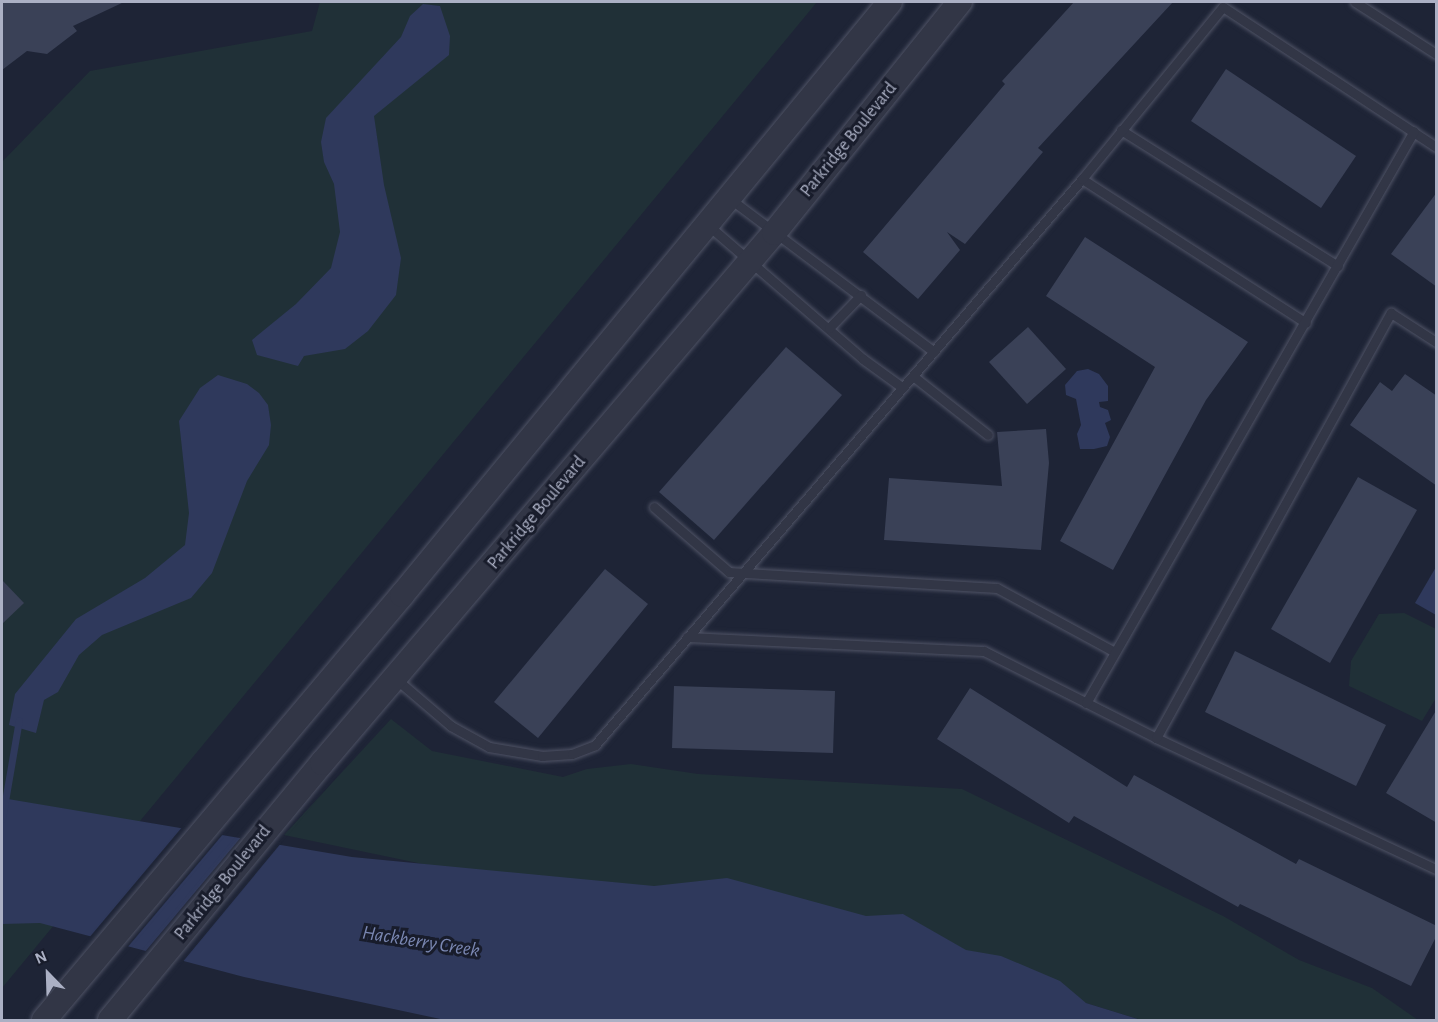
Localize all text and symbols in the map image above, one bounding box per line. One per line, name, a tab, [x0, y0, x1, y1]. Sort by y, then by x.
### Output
street label: Parkridge Boulevard	[796, 78, 902, 202]
street label: Parkridge Boulevard	[483, 452, 591, 574]
street label: Parkridge Boulevard	[170, 821, 276, 945]
water label: Hackberry Creek	[361, 921, 481, 963]
north arrow	[18, 944, 78, 1004]
text: N	[33, 948, 49, 967]

